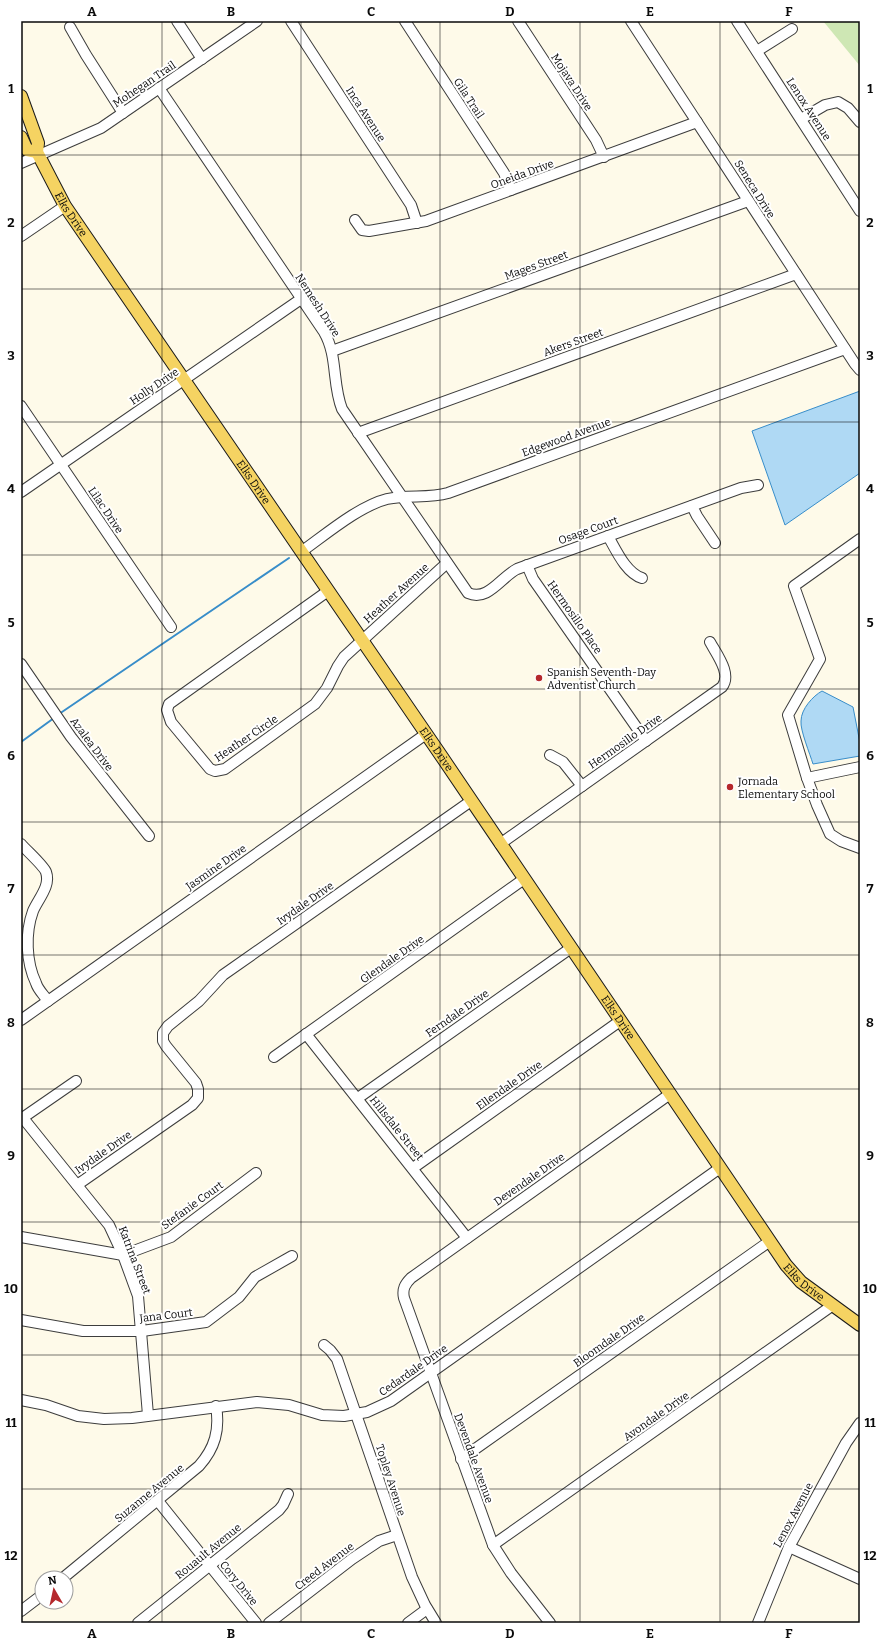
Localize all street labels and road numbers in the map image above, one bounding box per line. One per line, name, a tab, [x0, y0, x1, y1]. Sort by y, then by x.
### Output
street label: Mojava Drive	[548, 51, 595, 113]
street label: Mohegan Trail	[110, 59, 178, 110]
street label: Gila Trail	[451, 76, 487, 121]
street label: Lenox Avenue	[784, 76, 834, 143]
street label: Inca Avenue	[343, 84, 388, 144]
street label: Oneida Drive	[489, 157, 555, 192]
street label: Seneca Drive	[732, 158, 778, 221]
street label: Elks Drive	[52, 190, 90, 239]
street label: Mages Street	[503, 248, 569, 283]
street label: Nemesh Drive	[292, 271, 343, 339]
street label: Akers Street	[541, 326, 605, 359]
street label: Holly Drive	[127, 365, 181, 408]
street label: Edgewood Avenue	[520, 415, 612, 460]
street label: Elks Drive	[234, 458, 273, 507]
street label: Lilac Drive	[85, 485, 126, 536]
street label: Osage Court	[557, 514, 620, 547]
street label: Heather Avenue	[361, 561, 432, 626]
street label: Hermosillo Place	[544, 578, 605, 656]
street label: Hermosillo Drive	[586, 711, 665, 772]
street label: Heather Circle	[212, 712, 280, 764]
street label: Azalea Drive	[67, 715, 116, 774]
street label: Elks Drive	[417, 725, 456, 774]
street label: Jasmine Drive	[183, 842, 249, 894]
street label: Ivydale Drive	[274, 879, 336, 928]
street label: Glendale Drive	[358, 933, 427, 986]
street label: Ferndale Drive	[423, 987, 491, 1040]
street label: Elks Drive	[598, 993, 637, 1042]
street label: Ellendale Drive	[474, 1058, 545, 1113]
street label: Hillsdale Street	[367, 1094, 426, 1163]
street label: Ivydale Drive	[72, 1128, 134, 1177]
street label: Devendale Drive	[492, 1150, 567, 1209]
street label: Stefanie Court	[159, 1179, 226, 1232]
street label: Katrina Street	[116, 1224, 153, 1296]
street label: Elks Drive	[781, 1261, 827, 1304]
street label: Jana Court	[138, 1306, 193, 1325]
street label: Bloomdale Drive	[571, 1311, 647, 1370]
street label: Cedardale Drive	[377, 1342, 450, 1399]
street label: Avondale Drive	[621, 1389, 692, 1444]
street label: Devendale Avenue	[451, 1411, 496, 1505]
street label: Topley Avenue	[373, 1443, 408, 1518]
street label: Suzanne Avenue	[112, 1462, 187, 1525]
street label: Lenox Avenue	[771, 1480, 816, 1550]
street label: Rouault Avenue	[173, 1521, 244, 1582]
street label: Creed Avenue	[292, 1540, 356, 1593]
street label: Cory Drive	[217, 1559, 260, 1608]

